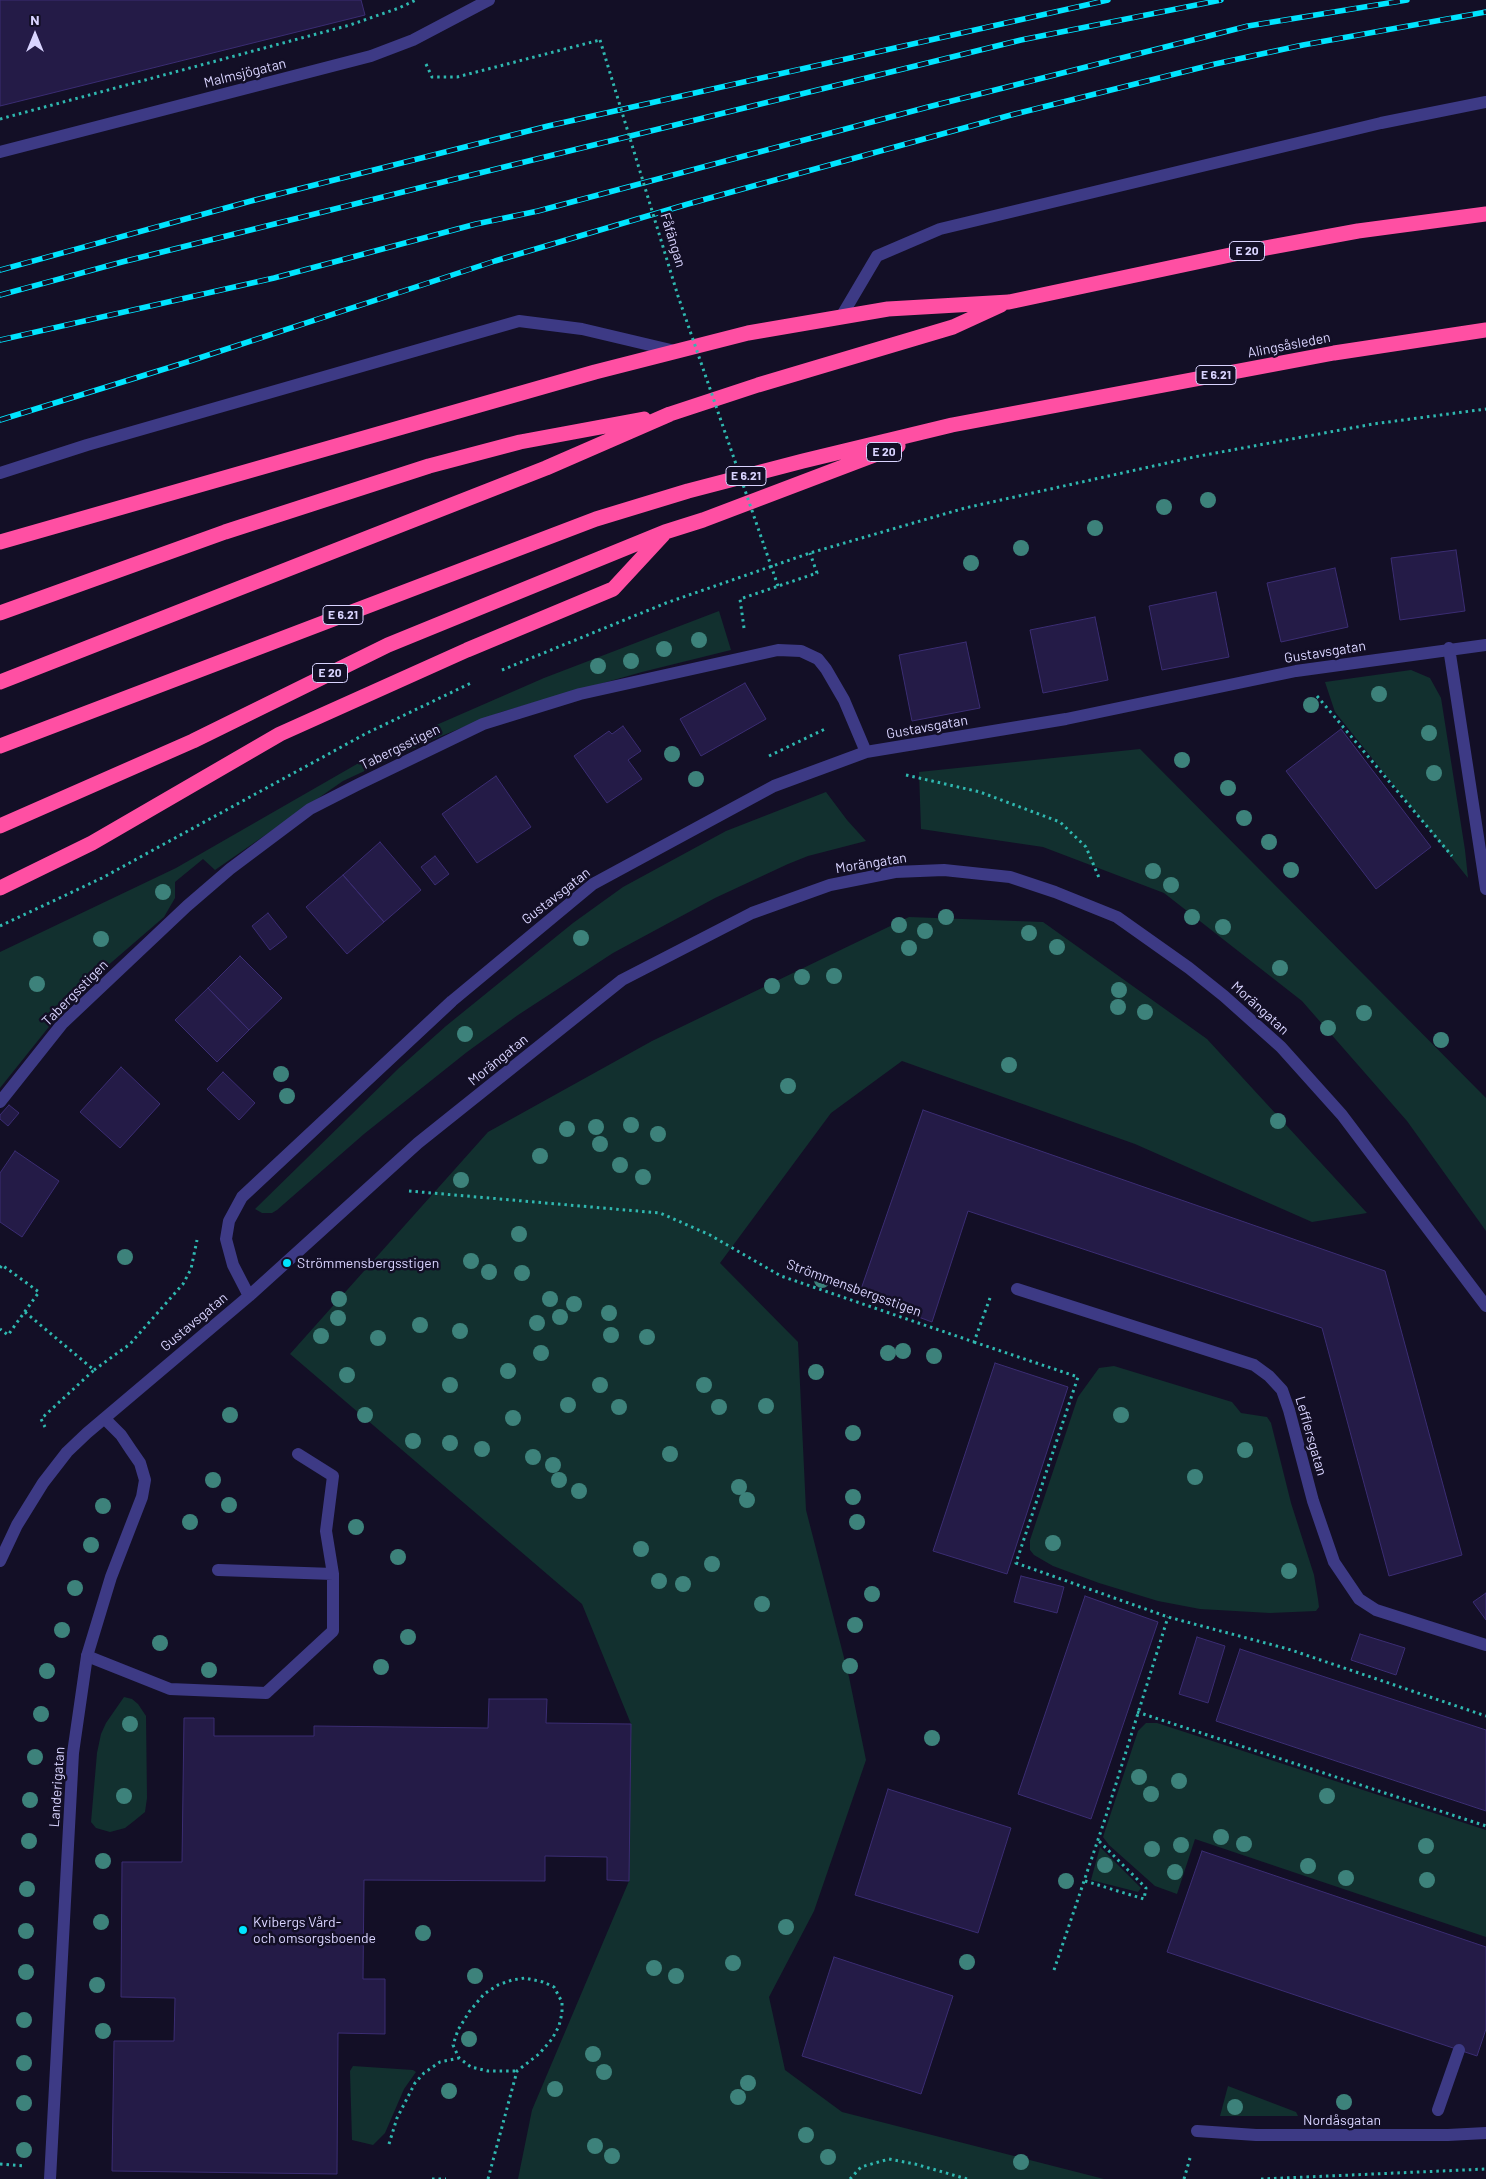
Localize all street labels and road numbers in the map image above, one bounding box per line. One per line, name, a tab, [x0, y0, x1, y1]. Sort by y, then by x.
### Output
street label: Malmsjögatan	[202, 55, 288, 91]
street label: Fåfängan	[657, 211, 689, 269]
road number: E 20	[1230, 242, 1264, 260]
street label: Alingsåsleden	[1246, 329, 1332, 361]
road number: E 6.21	[1196, 366, 1236, 384]
road number: E 20	[866, 442, 902, 462]
road number: E 6.21	[726, 466, 766, 486]
road number: E 6.21	[323, 606, 363, 624]
street label: Gustavsgatan	[1283, 637, 1367, 667]
road number: E 20	[312, 664, 348, 682]
street label: Gustavsgatan	[885, 712, 969, 742]
street label: Tabergsstigen	[357, 720, 443, 774]
street label: Morängatan	[834, 849, 908, 877]
street label: Gustavsgatan	[518, 864, 594, 928]
street label: Tabergsstigen	[38, 956, 112, 1030]
street label: Morängatan	[1228, 978, 1292, 1038]
street label: Morängatan	[465, 1031, 531, 1089]
street label: Strömmensbergsstigen	[784, 1256, 924, 1320]
street label: Gustavsgatan	[157, 1289, 231, 1355]
street label: Lefflersgatan	[1292, 1394, 1330, 1478]
street label: Landerigatan	[46, 1746, 68, 1828]
street label: Nordåsgatan	[1303, 2112, 1381, 2128]

